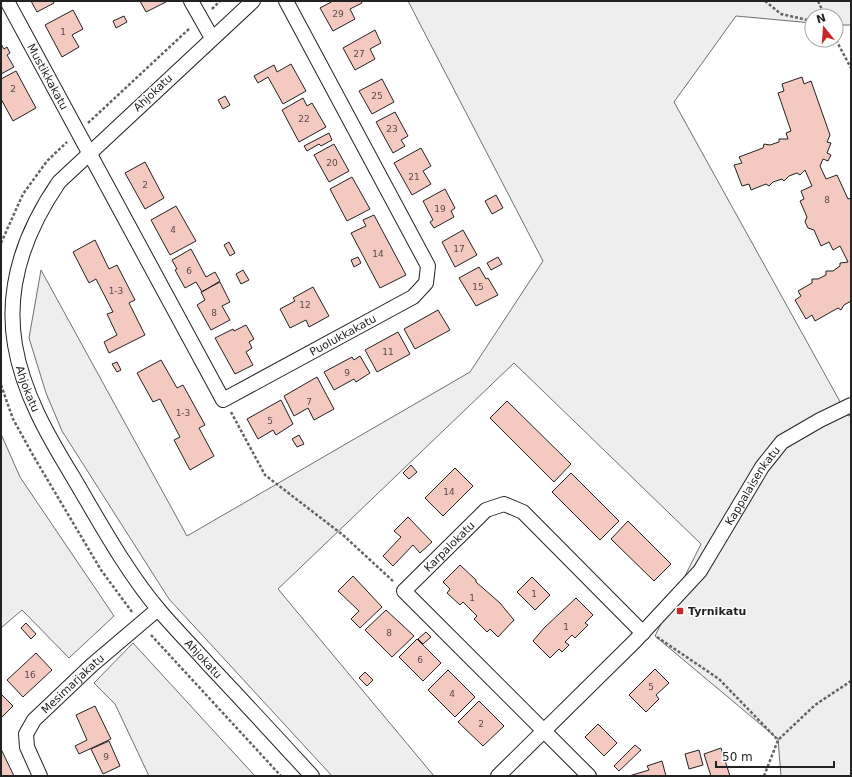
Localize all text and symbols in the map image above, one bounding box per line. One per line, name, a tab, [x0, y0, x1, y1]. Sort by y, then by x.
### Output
north arrow	[804, 8, 844, 48]
house number: 29	[332, 9, 344, 19]
text: N	[815, 11, 828, 26]
house number: 1	[60, 27, 66, 37]
street label: Mustikkakatu	[25, 41, 71, 112]
house number: 27	[353, 49, 365, 59]
street label: Ahjokatu	[131, 72, 175, 114]
house number: 2	[10, 84, 16, 94]
house number: 25	[371, 91, 383, 101]
house number: 22	[298, 114, 310, 124]
house number: 23	[386, 124, 398, 134]
house number: 20	[326, 158, 338, 168]
house number: 21	[408, 172, 420, 182]
house number: 2	[142, 180, 148, 190]
house number: 8	[824, 195, 830, 205]
house number: 19	[434, 204, 446, 214]
house number: 4	[170, 225, 176, 235]
house number: 17	[453, 244, 465, 254]
house number: 14	[372, 249, 384, 259]
house number: 6	[186, 266, 192, 276]
house number: 15	[472, 282, 484, 292]
house number: 1-3	[109, 286, 123, 296]
house number: 12	[299, 300, 311, 310]
house number: 8	[211, 308, 217, 318]
street label: Puolukkakatu	[307, 312, 378, 358]
house number: 11	[382, 347, 394, 357]
street label: Ahjokatu	[13, 364, 42, 414]
house number: 9	[344, 368, 350, 378]
house number: 7	[306, 397, 312, 407]
house number: 1-3	[176, 408, 190, 418]
house number: 5	[267, 416, 273, 426]
street label: Kappalaisenkatu	[722, 444, 782, 527]
house number: 14	[443, 487, 455, 497]
street label: Karpalokatu	[421, 519, 477, 574]
house number: 1	[531, 589, 537, 599]
house number: 1	[469, 593, 475, 603]
place label: Tyrnikatu	[688, 605, 746, 618]
marker: Tyrnikatu	[675, 606, 685, 616]
house number: 1	[563, 622, 569, 632]
house number: 8	[386, 628, 392, 638]
street label: Ahjokatu	[182, 637, 225, 681]
street label: Mesimarjakatu	[39, 651, 107, 716]
house number: 6	[417, 655, 423, 665]
house number: 16	[24, 670, 36, 680]
house number: 5	[648, 682, 654, 692]
house number: 4	[449, 689, 455, 699]
house number: 2	[478, 719, 484, 729]
scale bar	[716, 743, 834, 769]
text: 50 m	[722, 750, 753, 764]
house number: 9	[103, 752, 109, 762]

